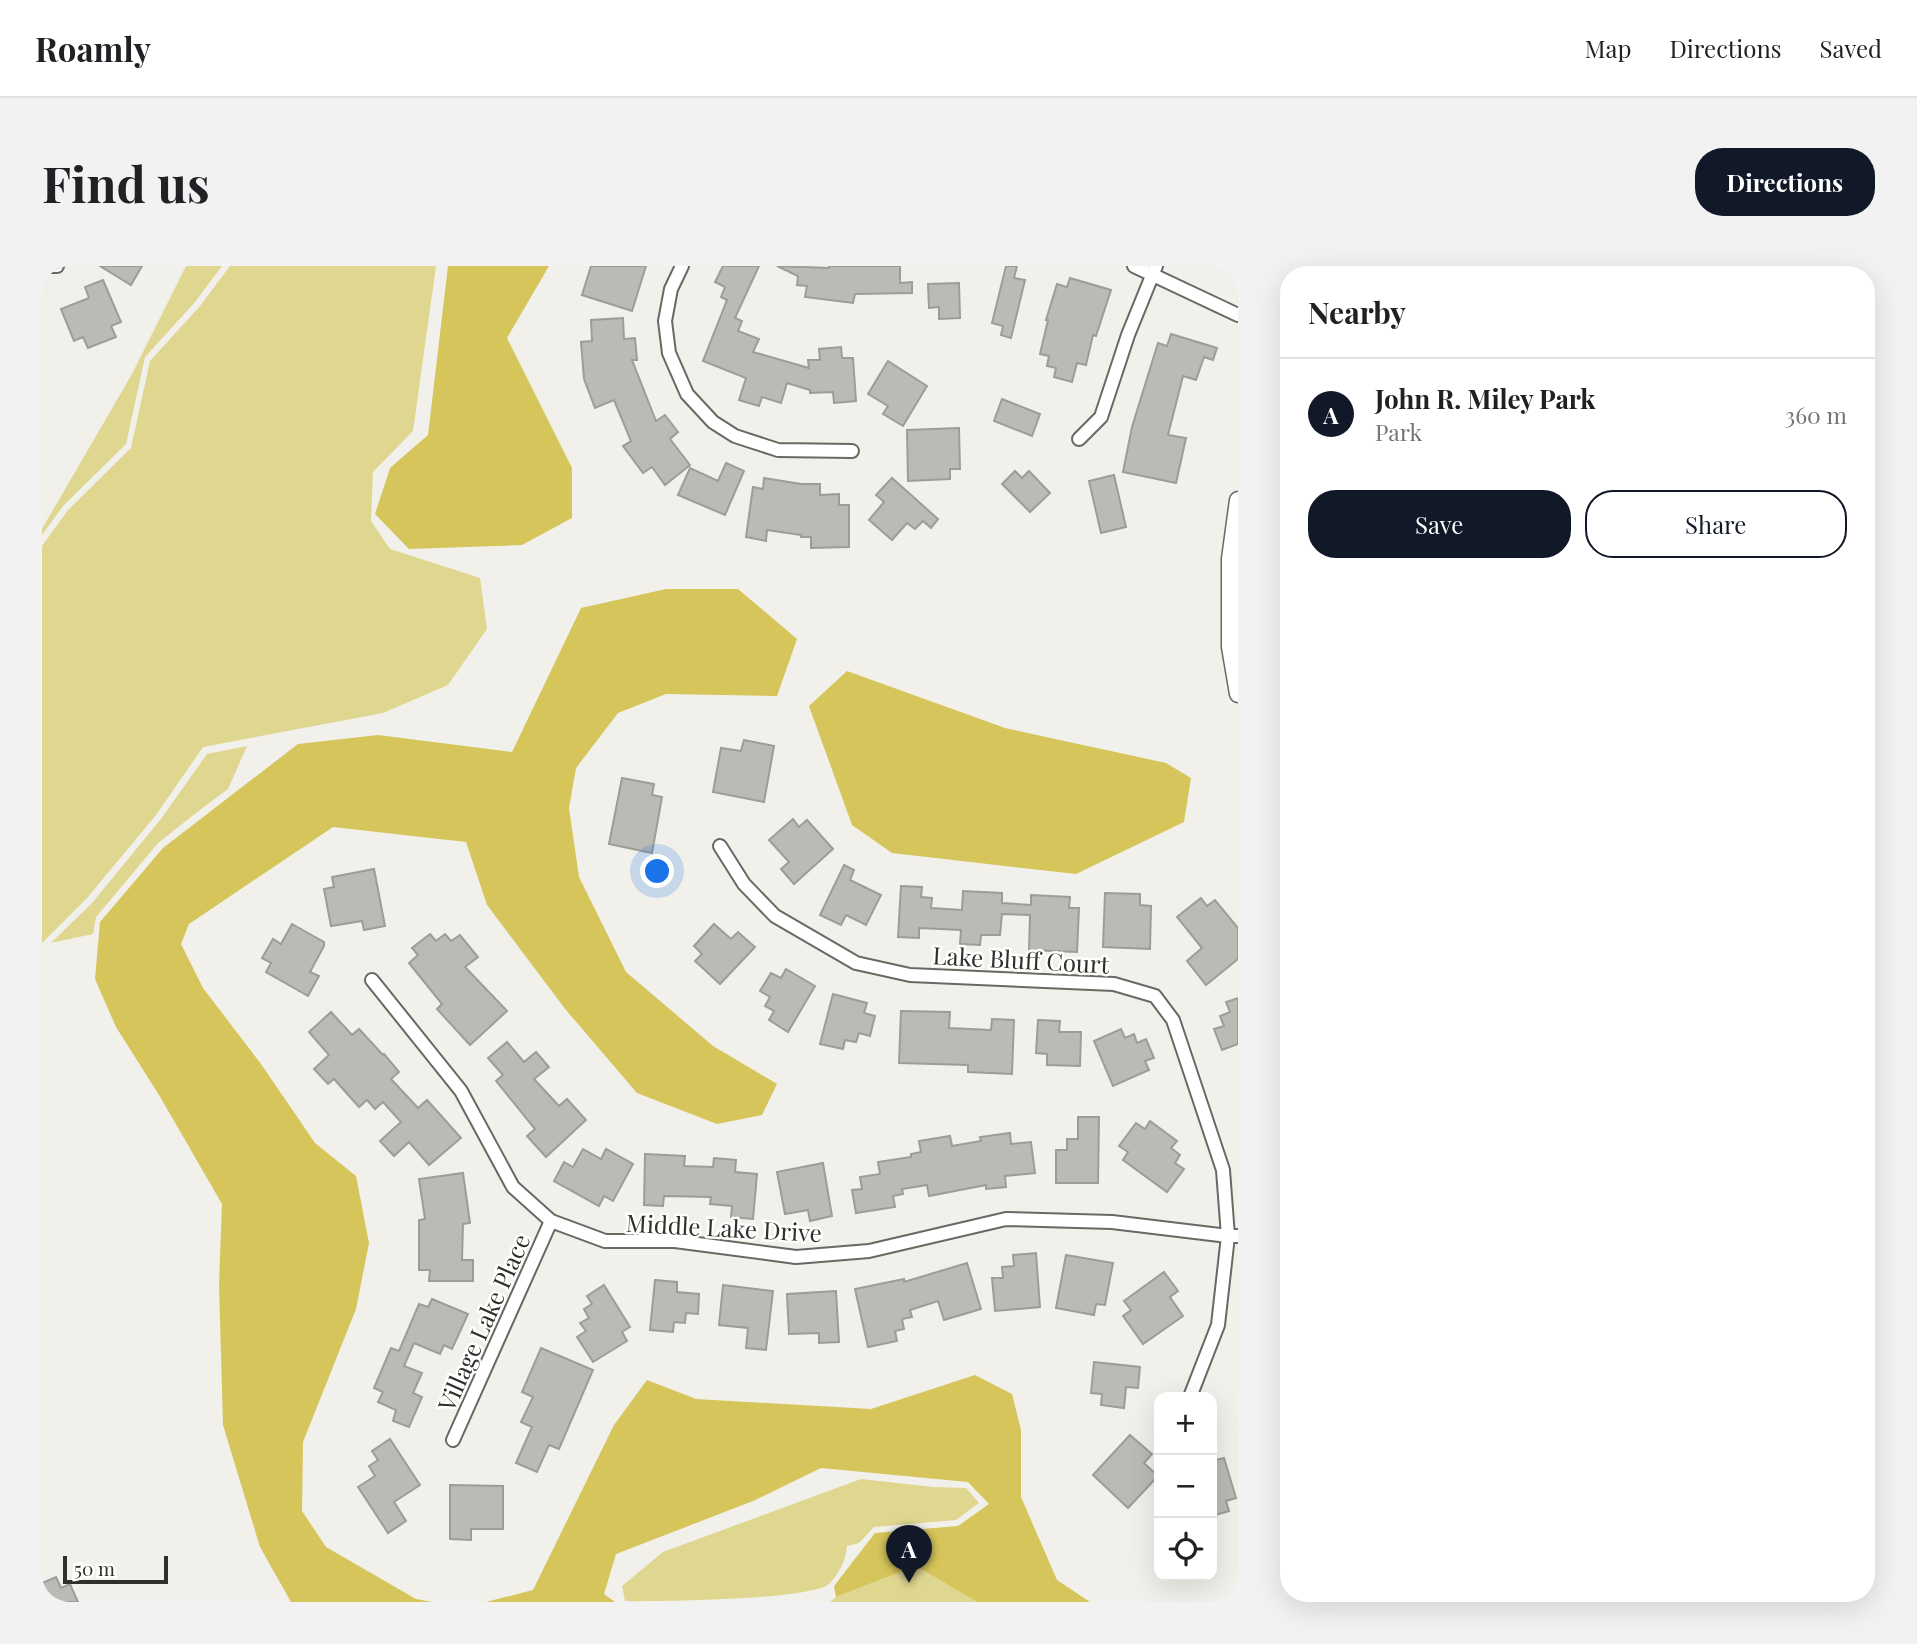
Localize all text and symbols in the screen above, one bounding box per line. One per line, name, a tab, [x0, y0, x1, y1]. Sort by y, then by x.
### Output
text: Roamly	[35, 26, 151, 70]
text: Map	[1585, 32, 1631, 64]
text: Directions	[1669, 32, 1782, 64]
text: Saved	[1820, 32, 1882, 64]
button: Directions	[1695, 148, 1875, 216]
text: Find us	[42, 150, 210, 215]
text: Nearby	[1308, 292, 1406, 332]
text: John R. Miley Park	[1375, 381, 1596, 416]
text: A	[1323, 399, 1339, 430]
text: 360 m	[1785, 399, 1847, 430]
text: Park	[1375, 416, 1422, 447]
button: Save	[1308, 490, 1571, 558]
button: Share	[1585, 490, 1847, 558]
your location	[640, 854, 674, 888]
street label: Lake Bluff Court	[932, 938, 1111, 980]
street label: Middle Lake Drive	[625, 1206, 823, 1248]
street label: Village Lake Place	[429, 1228, 536, 1417]
map controls	[1154, 1392, 1217, 1581]
button: +	[1154, 1392, 1217, 1455]
button: −	[1154, 1455, 1217, 1518]
button: locate	[1154, 1518, 1217, 1581]
pin: A	[886, 1525, 932, 1583]
scale bar	[63, 1553, 168, 1585]
text: 50 m	[74, 1555, 115, 1581]

